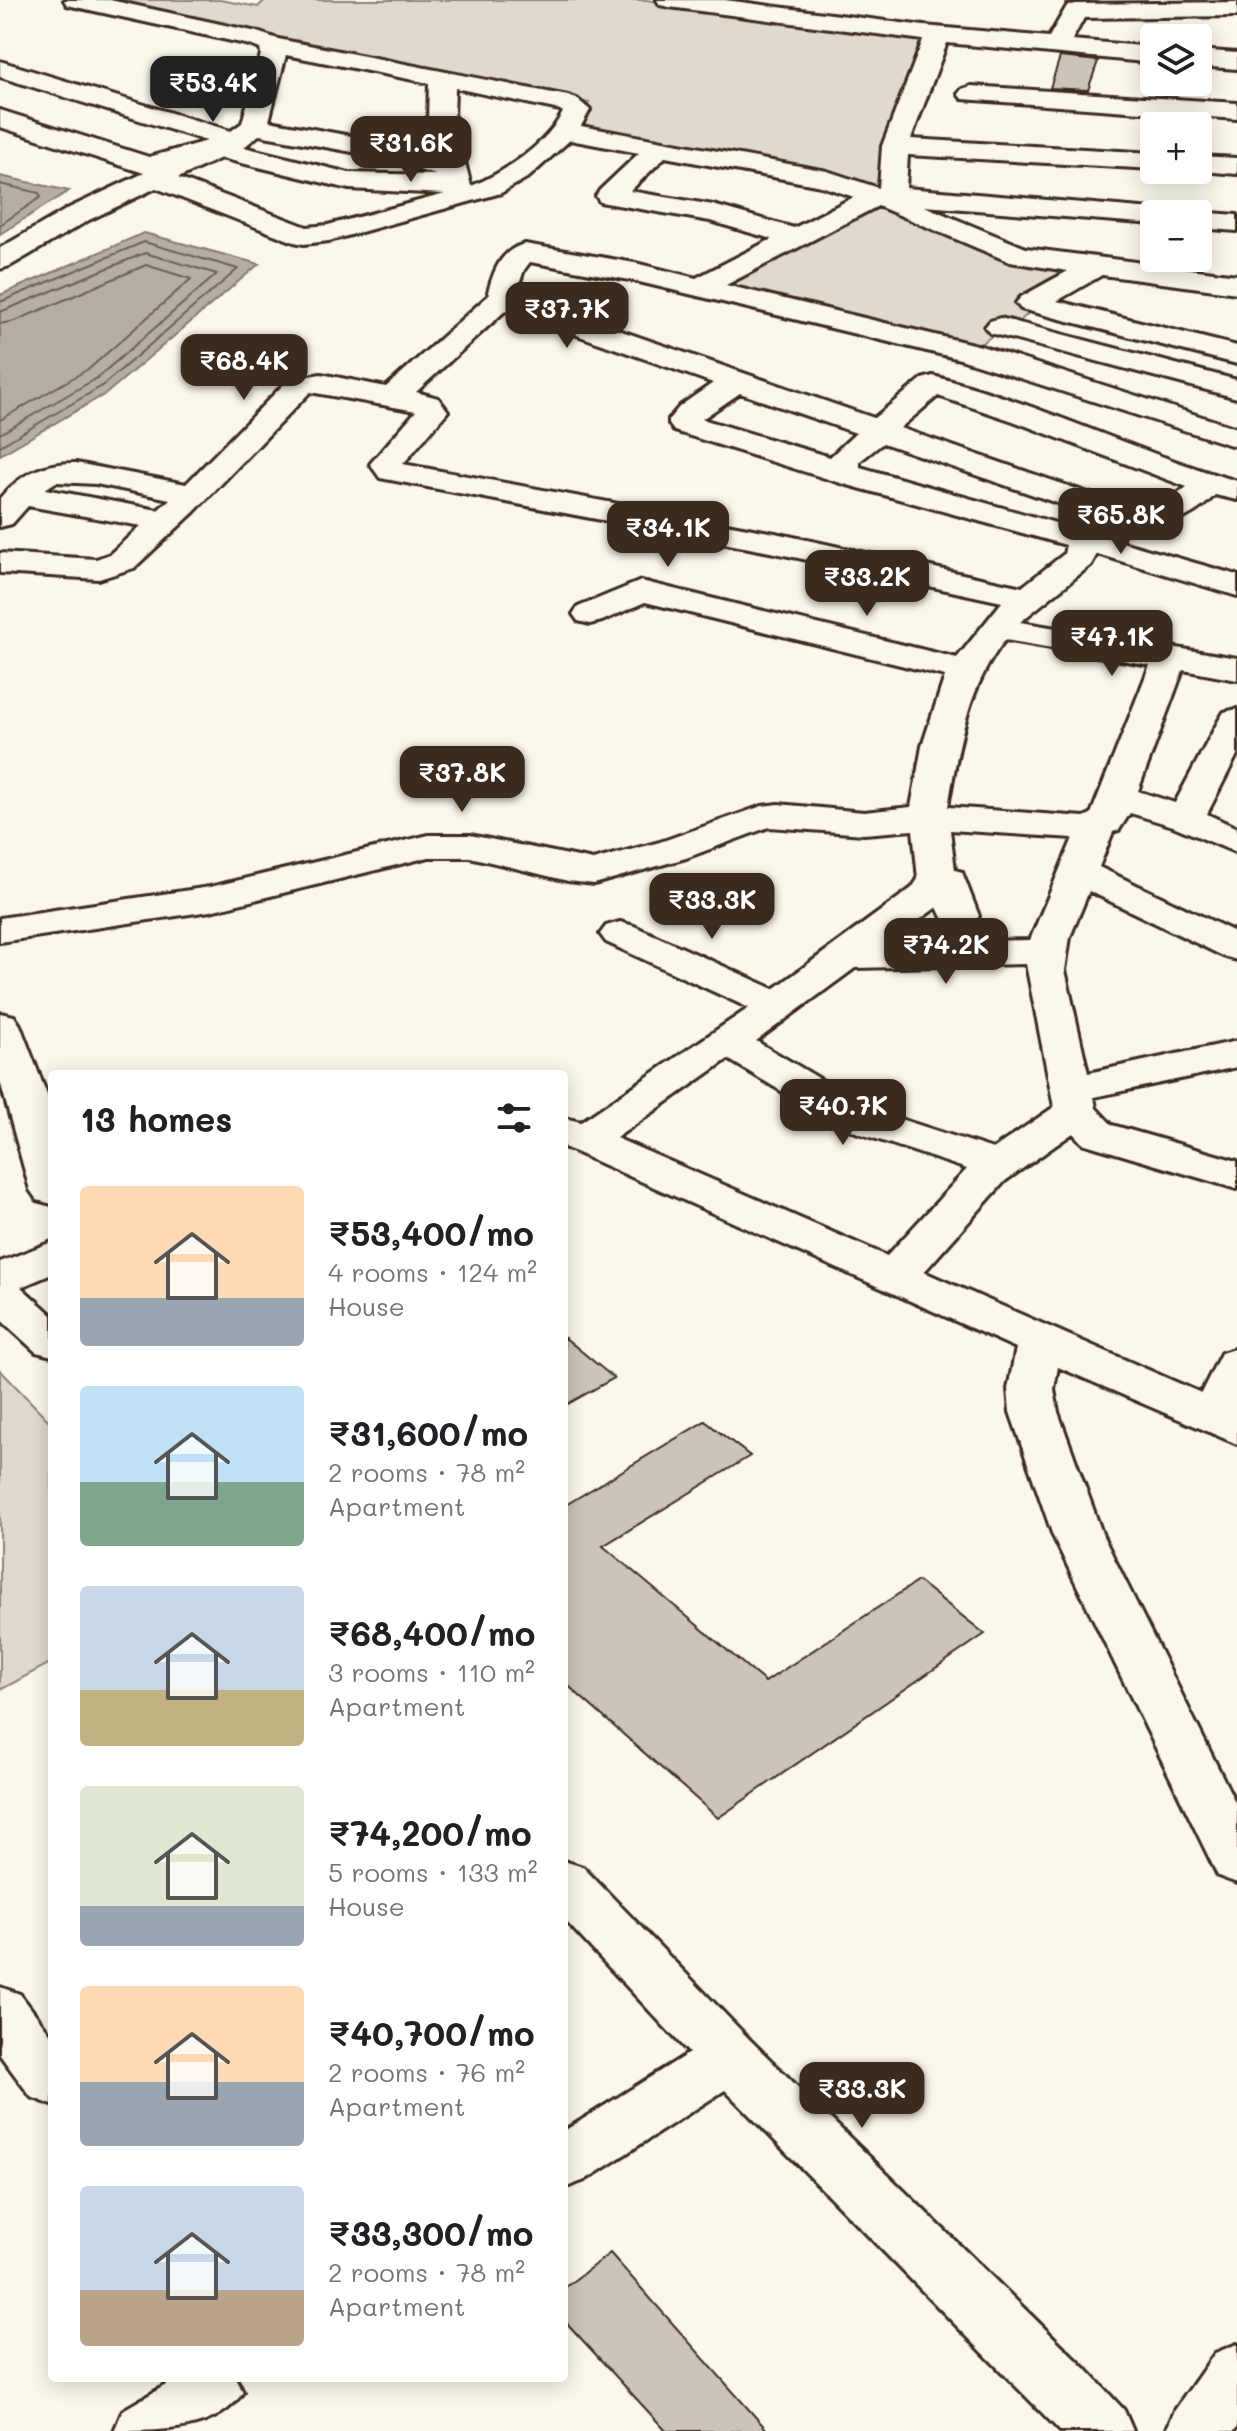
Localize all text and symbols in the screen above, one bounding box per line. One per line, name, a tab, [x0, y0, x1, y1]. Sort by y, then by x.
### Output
map controls	[1140, 24, 1212, 272]
button: layers	[1140, 24, 1212, 96]
pin: ₹53.4K	[148, 56, 278, 124]
text: ₹53.4K	[168, 65, 258, 99]
button: +	[1140, 112, 1212, 184]
pin: ₹31.6K	[346, 116, 476, 184]
text: ₹31.6K	[368, 125, 454, 159]
button: −	[1140, 200, 1212, 272]
pin: ₹37.7K	[502, 282, 632, 350]
text: ₹37.7K	[524, 291, 610, 325]
pin: ₹68.4K	[179, 334, 309, 402]
text: ₹68.4K	[199, 343, 289, 377]
pin: ₹65.8K	[1056, 488, 1186, 556]
text: ₹65.8K	[1076, 497, 1166, 531]
pin: ₹34.1K	[603, 501, 733, 569]
text: ₹34.1K	[625, 510, 711, 544]
pin: ₹33.2K	[802, 550, 932, 618]
text: ₹33.2K	[823, 559, 911, 593]
pin: ₹47.1K	[1047, 610, 1177, 678]
text: ₹47.1K	[1070, 619, 1154, 653]
pin: ₹37.8K	[397, 746, 527, 814]
text: ₹37.8K	[418, 755, 506, 789]
pin: ₹33.3K	[647, 873, 777, 941]
text: ₹33.3K	[667, 882, 757, 916]
pin: ₹74.2K	[881, 918, 1011, 986]
text: ₹74.2K	[902, 927, 990, 961]
pin: ₹40.7K	[778, 1079, 908, 1147]
text: ₹40.7K	[798, 1088, 888, 1122]
text: 13 homes	[80, 1096, 233, 1141]
icon: filters	[492, 1096, 536, 1140]
text: ₹53,400/mo	[328, 1210, 534, 1255]
icon: home	[144, 1218, 240, 1314]
text: 4 rooms · 124 m²	[328, 1255, 537, 1289]
text: House	[328, 1289, 405, 1323]
text: ₹31,600/mo	[328, 1410, 528, 1455]
icon: home	[144, 1418, 240, 1514]
text: 2 rooms · 78 m²	[328, 1455, 525, 1489]
text: Apartment	[328, 1489, 465, 1523]
text: ₹68,400/mo	[328, 1610, 535, 1655]
icon: home	[144, 1618, 240, 1714]
text: 3 rooms · 110 m²	[328, 1655, 535, 1689]
text: Apartment	[328, 1689, 465, 1723]
text: ₹74,200/mo	[328, 1810, 532, 1855]
icon: home	[144, 1818, 240, 1914]
text: 5 rooms · 133 m²	[328, 1855, 538, 1889]
text: House	[328, 1889, 405, 1923]
text: ₹40,700/mo	[328, 2010, 535, 2055]
icon: home	[144, 2018, 240, 2114]
text: 2 rooms · 76 m²	[328, 2055, 525, 2089]
pin: ₹33.3K	[797, 2062, 927, 2130]
text: ₹33.3K	[817, 2071, 907, 2105]
text: Apartment	[328, 2089, 465, 2123]
text: ₹33,300/mo	[328, 2210, 533, 2255]
icon: home	[144, 2218, 240, 2314]
text: 2 rooms · 78 m²	[328, 2255, 525, 2289]
text: Apartment	[328, 2289, 465, 2323]

